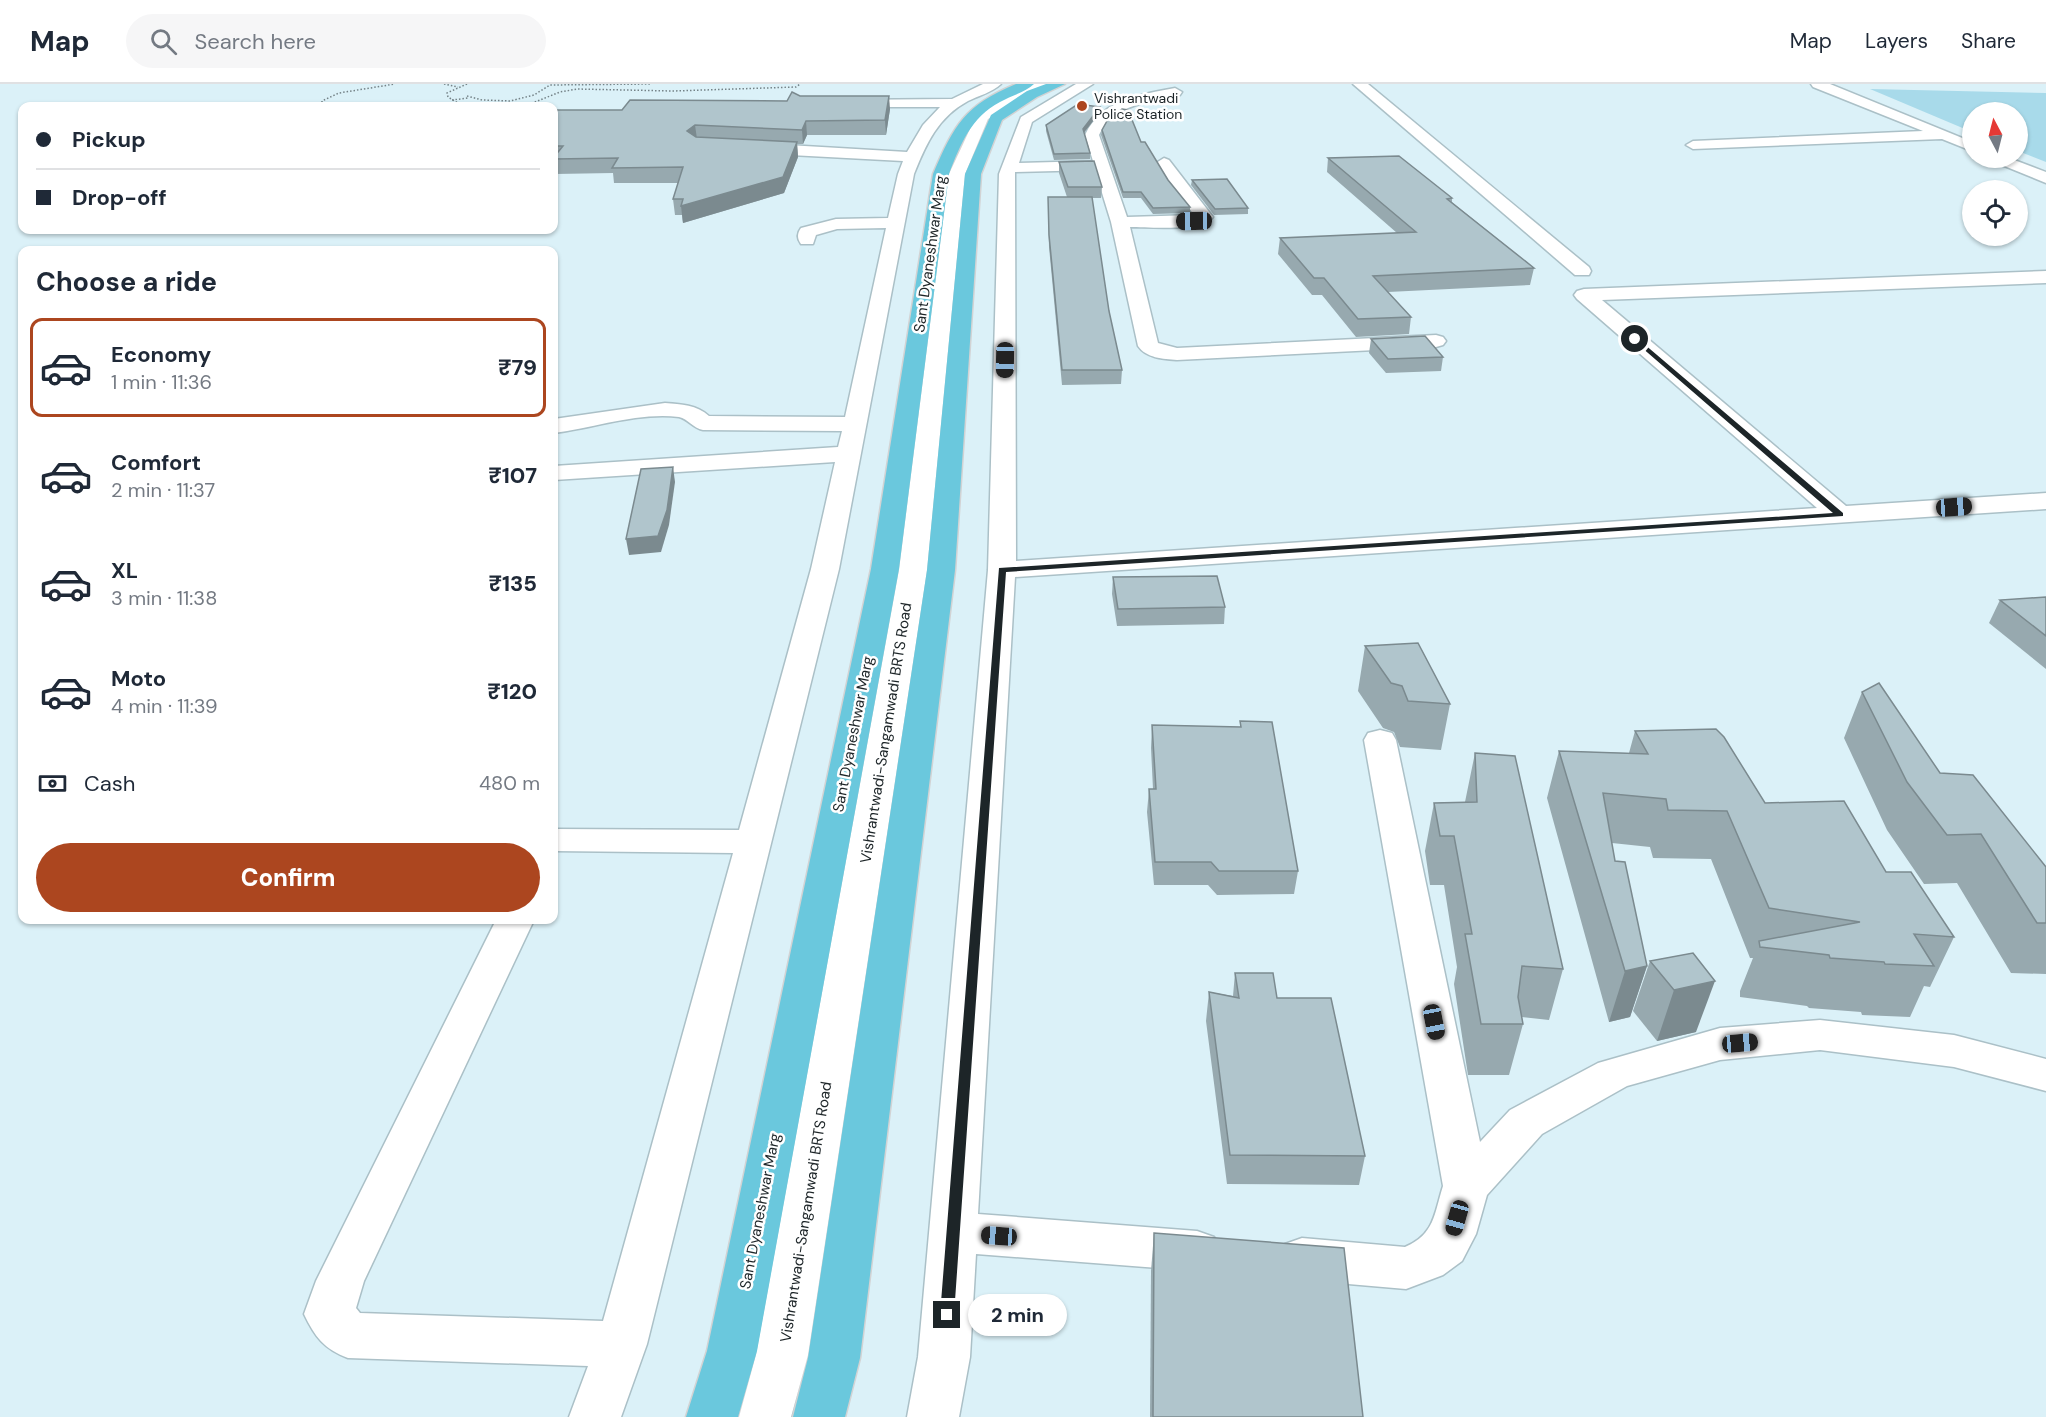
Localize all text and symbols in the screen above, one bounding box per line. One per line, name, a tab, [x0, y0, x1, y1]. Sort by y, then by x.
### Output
search box	[126, 14, 546, 68]
text: Map	[30, 23, 90, 60]
icon: search	[147, 25, 180, 58]
text: Search here	[195, 27, 316, 56]
text: Map	[1790, 27, 1832, 55]
text: Layers	[1865, 27, 1928, 55]
text: Share	[1961, 27, 2016, 55]
place label: Vishrantwadi Police Station	[1094, 89, 1182, 123]
marker: Vishrantwadi Police Station	[1075, 99, 1089, 113]
north arrow	[1962, 102, 2028, 168]
map controls	[1962, 102, 2028, 246]
text: Pickup	[72, 125, 146, 154]
street label: Sant Dyaneshwar Marg	[909, 174, 951, 334]
button: locate	[1962, 180, 2028, 246]
text: Drop-off	[72, 183, 167, 212]
car	[1176, 212, 1212, 230]
text: Choose a ride	[36, 264, 217, 299]
route start	[1621, 325, 1648, 352]
text: Economy	[111, 340, 211, 369]
icon: car	[39, 341, 93, 395]
car	[996, 342, 1014, 378]
text: ₹79	[498, 353, 537, 382]
text: 1 min · 11:36	[111, 369, 212, 395]
text: Comfort	[111, 448, 201, 477]
icon: car	[39, 449, 93, 503]
text: ₹107	[488, 461, 537, 490]
text: 2 min · 11:37	[111, 477, 215, 503]
car	[1935, 497, 1973, 517]
text: XL	[111, 556, 138, 585]
icon: car	[39, 557, 93, 611]
text: ₹135	[488, 569, 537, 598]
text: 3 min · 11:38	[111, 585, 217, 611]
street label: Vishrantwadi-Sangamwadi BRTS Road	[855, 601, 917, 865]
street label: Sant Dyaneshwar Marg	[828, 654, 878, 814]
text: Moto	[111, 664, 166, 693]
icon: car	[39, 665, 93, 719]
text: ₹120	[487, 677, 537, 706]
text: 4 min · 11:39	[111, 693, 217, 719]
icon: cash	[36, 767, 69, 800]
text: Cash	[84, 769, 135, 798]
text: 480 m	[479, 770, 540, 796]
button: Confirm	[36, 843, 540, 912]
car	[1422, 1003, 1446, 1041]
car	[1721, 1032, 1759, 1054]
street label: Vishrantwadi-Sangamwadi BRTS Road	[775, 1080, 837, 1344]
street label: Sant Dyaneshwar Marg	[735, 1131, 785, 1291]
car	[1443, 1198, 1471, 1238]
car	[980, 1226, 1018, 1246]
callout: 2 min	[968, 1294, 1067, 1336]
route end	[933, 1301, 960, 1328]
text: 2 min	[991, 1302, 1044, 1328]

